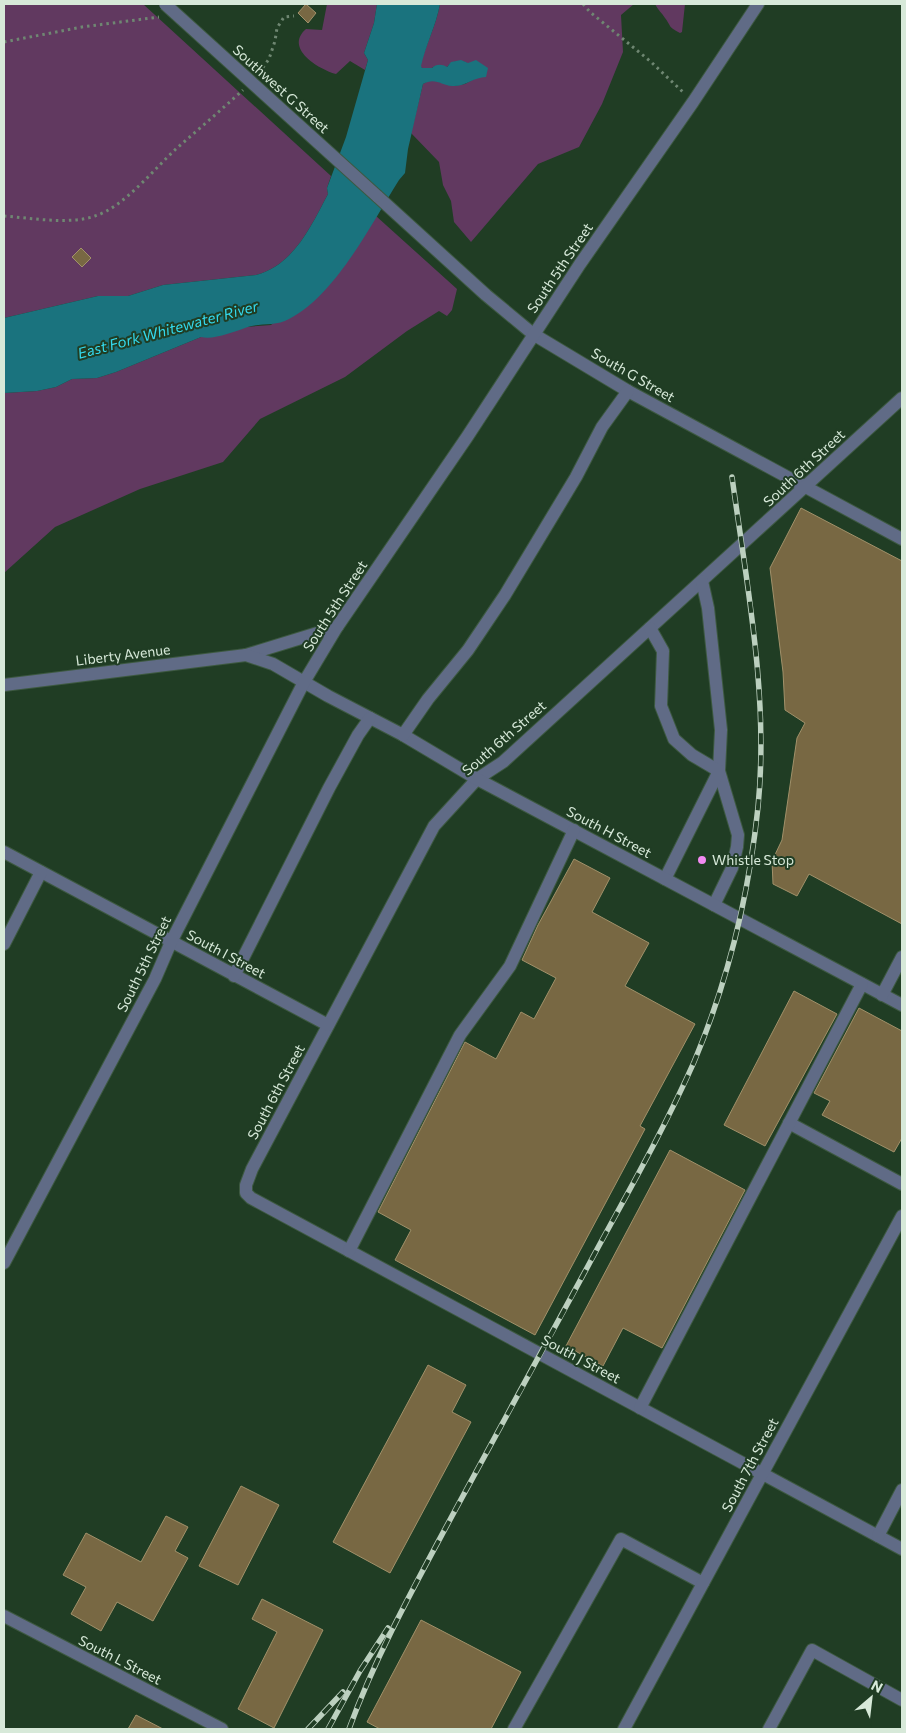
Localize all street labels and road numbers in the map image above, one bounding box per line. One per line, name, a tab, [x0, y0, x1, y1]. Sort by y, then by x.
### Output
street label: Southwest G Street	[230, 41, 333, 136]
street label: South 5th Street	[523, 219, 596, 316]
street label: South G Street	[589, 344, 678, 405]
street label: South 6th Street	[759, 425, 848, 510]
street label: South 5th Street	[299, 557, 370, 654]
street label: Liberty Avenue	[75, 640, 171, 669]
street label: South 6th Street	[458, 696, 549, 779]
street label: South H Street	[564, 802, 655, 861]
street label: South 5th Street	[113, 913, 174, 1015]
street label: South I Street	[184, 926, 269, 982]
street label: South 6th Street	[243, 1041, 308, 1142]
street label: South J Street	[539, 1331, 624, 1387]
street label: South 7th Street	[718, 1415, 782, 1515]
street label: South L Street	[76, 1631, 165, 1688]

